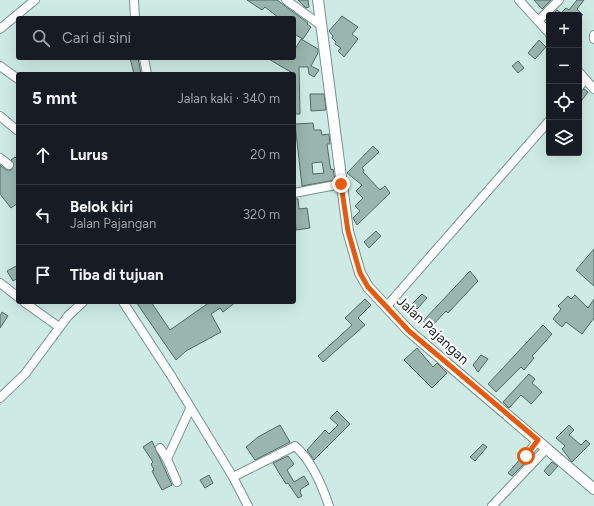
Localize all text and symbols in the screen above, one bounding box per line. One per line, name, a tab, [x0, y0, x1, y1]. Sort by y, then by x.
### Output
map controls	[546, 12, 582, 156]
button: +	[546, 12, 582, 48]
search box	[16, 16, 296, 60]
icon: search	[30, 27, 52, 49]
text: Cari di sini	[62, 29, 131, 47]
button: −	[546, 48, 582, 84]
button: locate	[546, 84, 582, 120]
text: 5 mnt	[32, 88, 77, 108]
text: Jalan kaki · 340 m	[177, 91, 280, 106]
button: layers	[546, 120, 582, 156]
icon: ahead	[32, 144, 54, 166]
text: Lurus	[70, 146, 108, 164]
text: 20 m	[250, 147, 280, 162]
route end	[332, 175, 350, 193]
text: Belok kiri	[70, 198, 133, 216]
icon: left	[32, 204, 54, 226]
text: 320 m	[243, 207, 280, 222]
text: Jalan Pajangan	[70, 216, 156, 231]
icon: arrive	[32, 264, 54, 286]
text: Tiba di tujuan	[70, 266, 164, 284]
street label: Jalan Pajangan	[393, 292, 473, 368]
route start	[517, 447, 535, 465]

